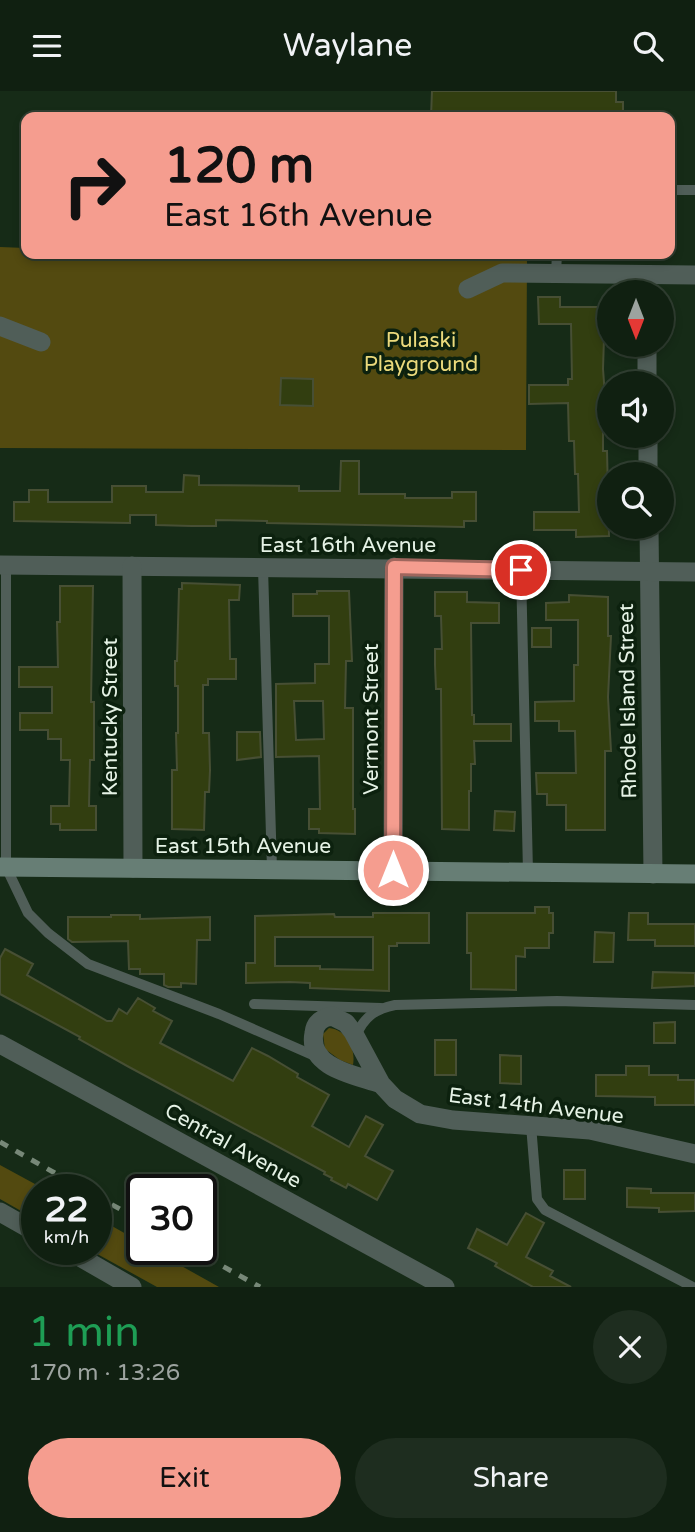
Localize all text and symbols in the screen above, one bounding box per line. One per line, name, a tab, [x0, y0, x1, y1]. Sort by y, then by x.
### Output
icon: menu	[28, 27, 66, 65]
text: Waylane	[283, 27, 412, 65]
icon: search	[629, 27, 667, 65]
text: 120 m	[164, 137, 314, 196]
icon: right	[49, 140, 140, 231]
text: East 16th Avenue	[164, 197, 433, 235]
north arrow	[597, 280, 674, 357]
map controls	[597, 280, 674, 539]
park label: Pulaski Playground	[364, 328, 478, 377]
button: sound	[597, 371, 674, 448]
button: search	[597, 462, 674, 539]
street label: East 16th Avenue	[260, 533, 436, 558]
pin	[491, 540, 551, 600]
icon: arrive	[502, 551, 540, 589]
street label: Rhode Island Street	[614, 603, 642, 799]
street label: Kentucky Street	[98, 638, 123, 796]
street label: Vermont Street	[359, 643, 384, 795]
position arrow	[356, 833, 430, 907]
street label: East 15th Avenue	[155, 834, 331, 859]
street label: East 14th Avenue	[447, 1083, 625, 1129]
street label: Central Avenue	[160, 1098, 306, 1194]
speed limit sign: 30	[126, 1174, 217, 1265]
text: 22	[45, 1189, 88, 1231]
text: km/h	[44, 1226, 89, 1248]
text: 1 min	[28, 1307, 140, 1358]
button: close	[593, 1310, 667, 1384]
text: 170 m · 13:26	[28, 1359, 180, 1387]
button: Exit	[28, 1438, 341, 1518]
button: Share	[355, 1438, 667, 1518]

